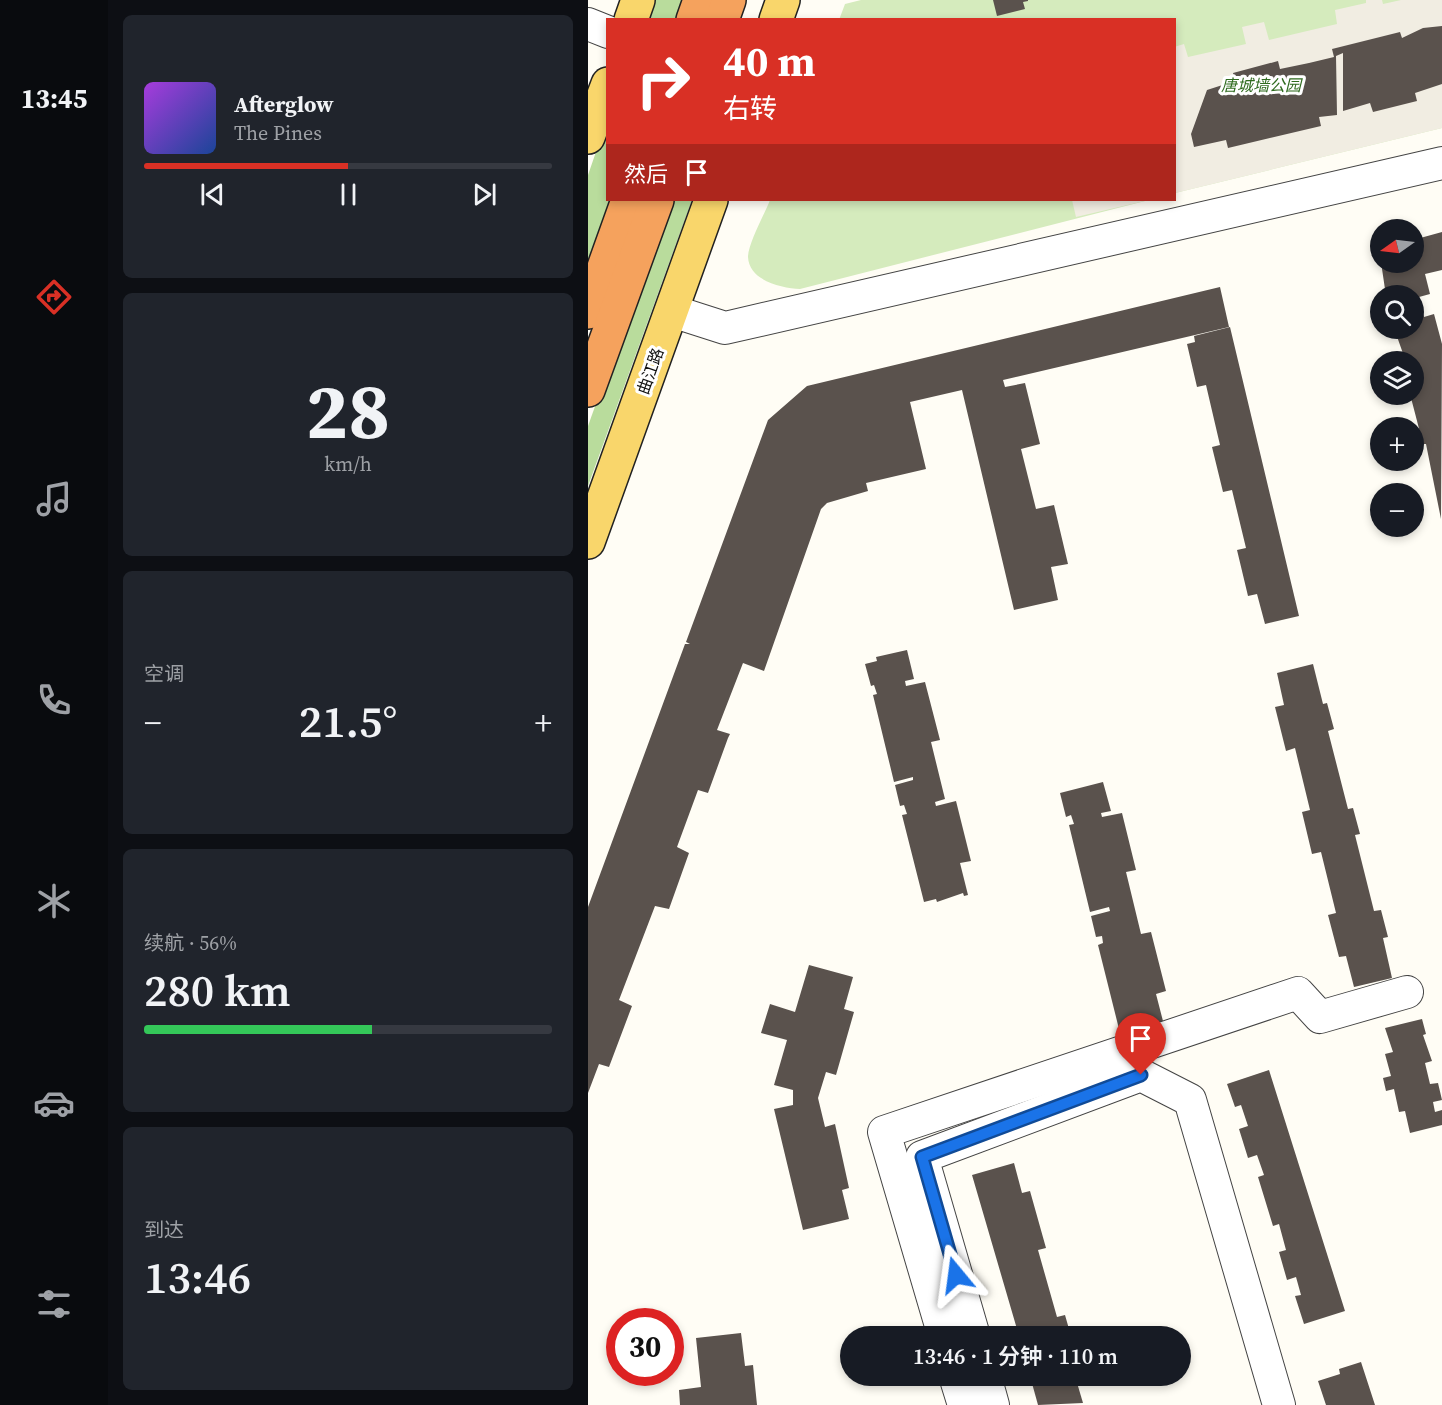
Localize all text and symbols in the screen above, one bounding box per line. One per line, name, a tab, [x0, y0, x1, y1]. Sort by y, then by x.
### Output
text: 40 m	[723, 32, 816, 90]
icon: right	[624, 42, 702, 120]
park label: 唐城墙公园	[1221, 74, 1303, 96]
text: 13:45	[21, 80, 87, 117]
text: Afterglow	[234, 89, 334, 119]
text: 右转	[723, 90, 777, 127]
text: The Pines	[234, 119, 322, 147]
icon: arrive	[680, 156, 713, 189]
text: 然后	[624, 159, 668, 189]
icon: previous	[196, 178, 229, 211]
icon: pause	[332, 178, 365, 211]
icon: next	[468, 178, 501, 211]
north arrow	[1370, 219, 1424, 273]
map controls	[1370, 219, 1424, 537]
icon: directions	[33, 276, 75, 318]
button: search	[1370, 285, 1424, 339]
street label: 曲江路	[631, 345, 669, 397]
button: layers	[1370, 351, 1424, 405]
text: 28	[306, 357, 390, 464]
button: +	[1370, 417, 1424, 471]
text: km/h	[324, 450, 372, 478]
icon: music	[33, 478, 75, 520]
button: −	[1370, 483, 1424, 537]
text: 空调	[144, 660, 184, 688]
icon: phone	[33, 679, 75, 721]
text: 21.5°	[299, 690, 397, 752]
text: −	[144, 700, 162, 745]
text: +	[535, 700, 552, 745]
icon: climate	[33, 880, 75, 922]
text: 续航 · 56%	[144, 929, 237, 957]
text: 280 km	[144, 959, 291, 1021]
pin	[1115, 1013, 1166, 1075]
icon: arrive	[1124, 1022, 1157, 1055]
icon: car	[33, 1082, 75, 1124]
text: 到达	[144, 1216, 184, 1244]
position arrow	[924, 1243, 988, 1307]
text: 13:46	[144, 1246, 251, 1308]
icon: filters	[33, 1283, 75, 1325]
speed limit sign: 30	[606, 1308, 684, 1386]
text: 13:46 · 1 分钟 · 110 m	[913, 1341, 1118, 1371]

